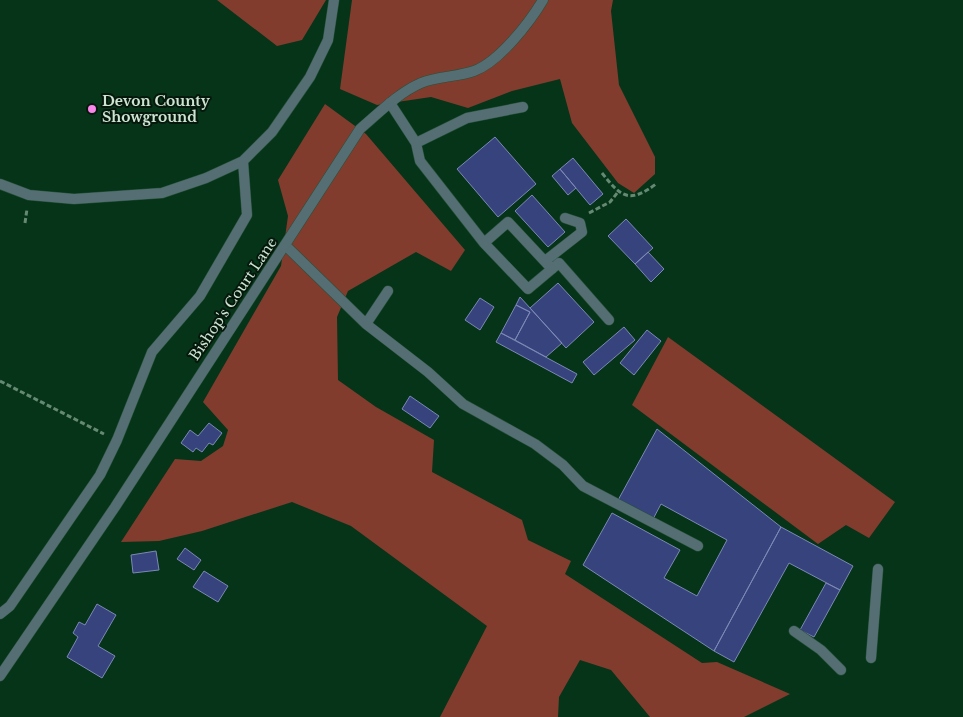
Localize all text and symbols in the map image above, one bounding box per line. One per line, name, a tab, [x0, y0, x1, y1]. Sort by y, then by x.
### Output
place label: Devon County Showground	[102, 92, 211, 126]
marker: Devon County Showground	[86, 103, 98, 115]
street label: Bishop's Court Lane	[185, 234, 281, 364]

